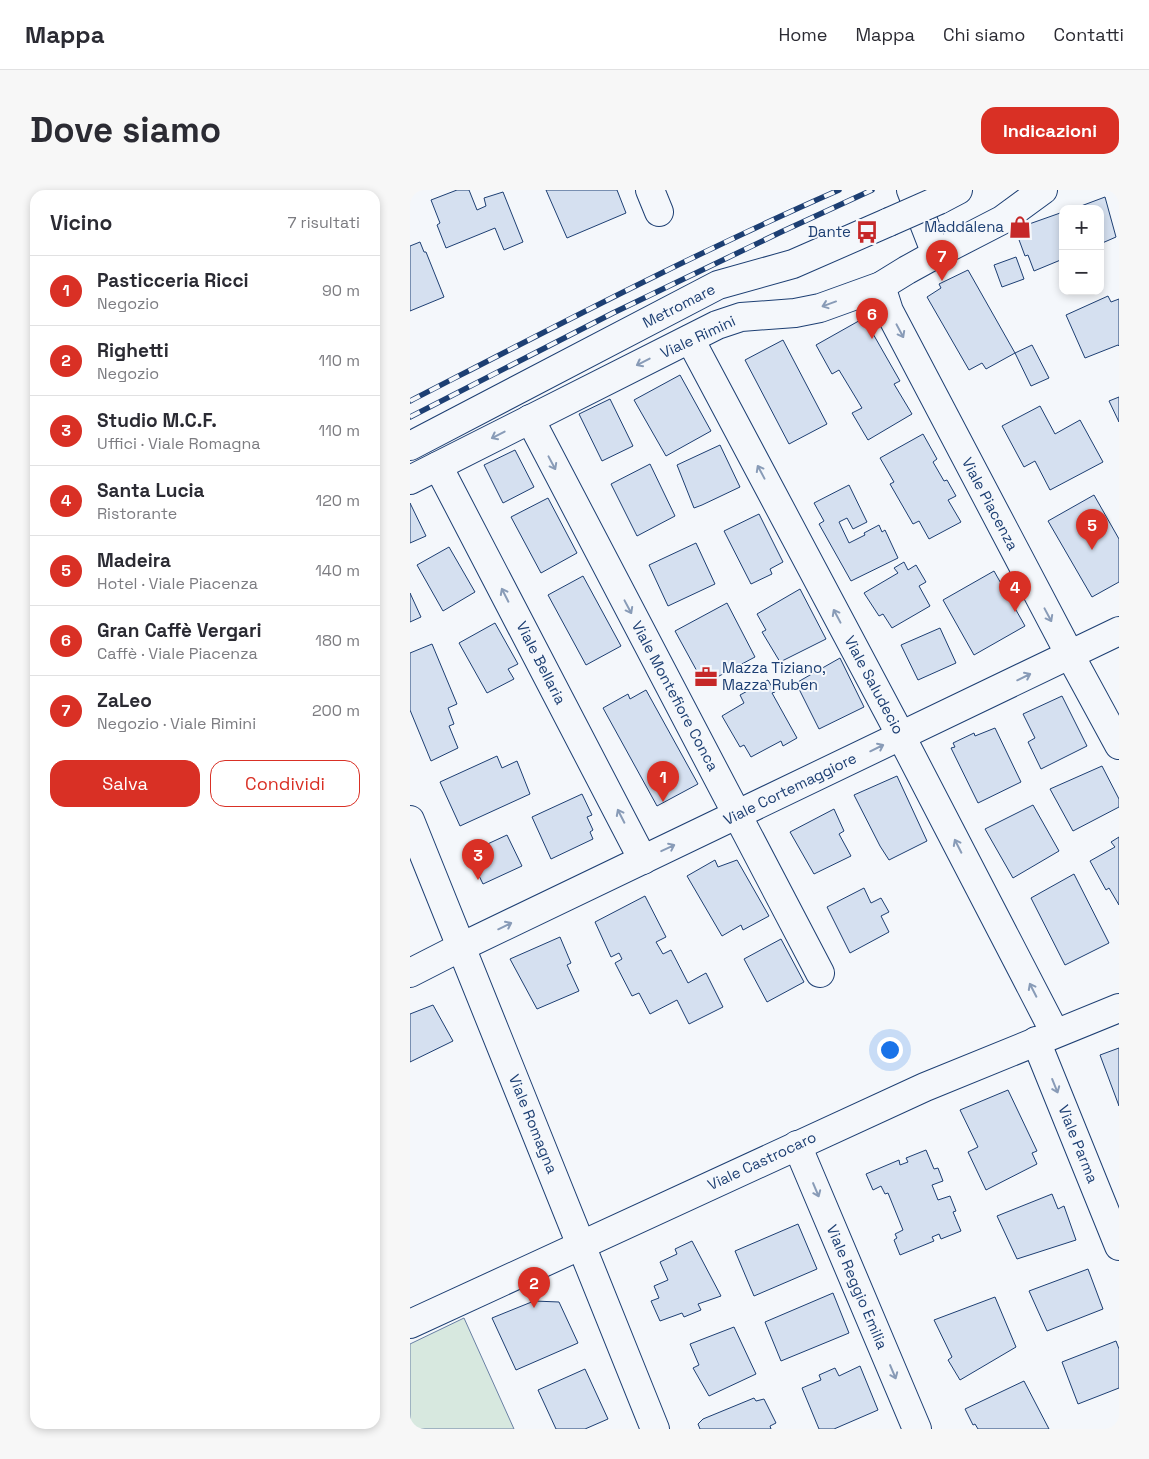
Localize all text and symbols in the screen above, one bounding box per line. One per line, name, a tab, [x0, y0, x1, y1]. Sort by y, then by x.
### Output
text: Mappa	[25, 19, 105, 50]
text: Home	[778, 23, 828, 46]
text: Mappa	[856, 23, 915, 46]
text: Chi siamo	[943, 23, 1025, 46]
text: Contatti	[1053, 23, 1124, 46]
button: Indicazioni	[981, 107, 1119, 154]
text: Dove siamo	[30, 108, 221, 152]
map controls	[1059, 205, 1104, 295]
button: +	[1059, 205, 1104, 250]
text: Vicino	[50, 209, 112, 236]
text: 7 risultati	[287, 212, 360, 233]
shop icon: Maddalena	[1007, 214, 1033, 240]
place label: Maddalena	[924, 217, 1004, 236]
bus stop icon: Dante	[854, 219, 880, 245]
place label: Dante	[808, 222, 851, 241]
pin: 7	[926, 240, 958, 281]
button: −	[1059, 250, 1104, 295]
text: Pasticceria Ricci	[97, 268, 249, 293]
street label: Metromare	[639, 279, 718, 332]
text: 1	[62, 280, 70, 301]
text: 90 m	[322, 280, 360, 301]
text: Negozio	[97, 293, 159, 314]
pin: 6	[856, 298, 888, 339]
one-way arrow	[822, 300, 838, 309]
street label: Viale Rimini	[657, 311, 738, 362]
one-way arrow	[895, 324, 905, 338]
text: Righetti	[97, 338, 169, 363]
text: 2	[61, 350, 71, 371]
text: 110 m	[318, 350, 360, 371]
one-way arrow	[636, 357, 651, 367]
text: Negozio	[97, 363, 159, 384]
text: Studio M.C.F.	[97, 408, 217, 433]
text: 3	[61, 420, 71, 441]
text: 110 m	[318, 420, 360, 441]
one-way arrow	[491, 431, 506, 440]
text: Uffici · Viale Romagna	[97, 433, 260, 454]
street label: Viale Piacenza	[958, 454, 1023, 554]
one-way arrow	[547, 455, 557, 470]
one-way arrow	[756, 465, 765, 480]
text: Santa Lucia	[97, 478, 205, 503]
text: 4	[61, 490, 71, 511]
text: 120 m	[316, 490, 360, 511]
text: Ristorante	[97, 503, 177, 524]
pin: 5	[1076, 509, 1108, 550]
text: Madeira	[97, 548, 171, 573]
text: 5	[61, 560, 71, 581]
text: 140 m	[315, 560, 360, 581]
pin: 4	[999, 571, 1031, 612]
text: Hotel · Viale Piacenza	[97, 573, 258, 594]
one-way arrow	[500, 587, 510, 602]
one-way arrow	[623, 599, 633, 614]
one-way arrow	[1043, 607, 1053, 622]
one-way arrow	[832, 609, 841, 624]
street label: Viale Montefiore Conca	[628, 617, 723, 774]
text: Gran Caffè Vergari	[97, 618, 262, 643]
street label: Viale Bellaria	[512, 618, 571, 708]
text: 6	[61, 630, 71, 651]
text: 180 m	[315, 630, 360, 651]
street label: Viale Saludecio	[840, 632, 908, 737]
text: Caffè · Viale Piacenza	[97, 643, 258, 664]
place label: Mazza Tiziano, Mazza Ruben	[722, 658, 826, 694]
office icon: Mazza Tiziano, Mazza Ruben	[693, 664, 719, 690]
one-way arrow	[1016, 672, 1031, 681]
text: ZaLeo	[97, 688, 152, 713]
text: 7	[62, 700, 70, 721]
text: 200 m	[312, 700, 360, 721]
text: Negozio · Viale Rimini	[97, 713, 256, 734]
one-way arrow	[869, 742, 884, 752]
street label: Viale Cortemaggiore	[720, 748, 860, 829]
button: Salva	[50, 760, 200, 807]
button: Condividi	[210, 760, 360, 807]
pin: 1	[647, 761, 679, 802]
one-way arrow	[615, 810, 625, 824]
pin: 3	[462, 839, 494, 880]
one-way arrow	[953, 839, 962, 854]
one-way arrow	[660, 843, 675, 853]
one-way arrow	[497, 921, 512, 930]
one-way arrow	[1028, 983, 1037, 998]
your location	[877, 1037, 903, 1063]
street label: Viale Romagna	[505, 1071, 562, 1177]
one-way arrow	[1050, 1078, 1060, 1093]
street label: Viale Parma	[1054, 1102, 1103, 1186]
street label: Viale Castrocaro	[704, 1127, 819, 1194]
one-way arrow	[811, 1182, 821, 1197]
street label: Viale Reggio Emilia	[823, 1222, 892, 1352]
pin: 2	[518, 1267, 550, 1308]
one-way arrow	[888, 1364, 898, 1379]

